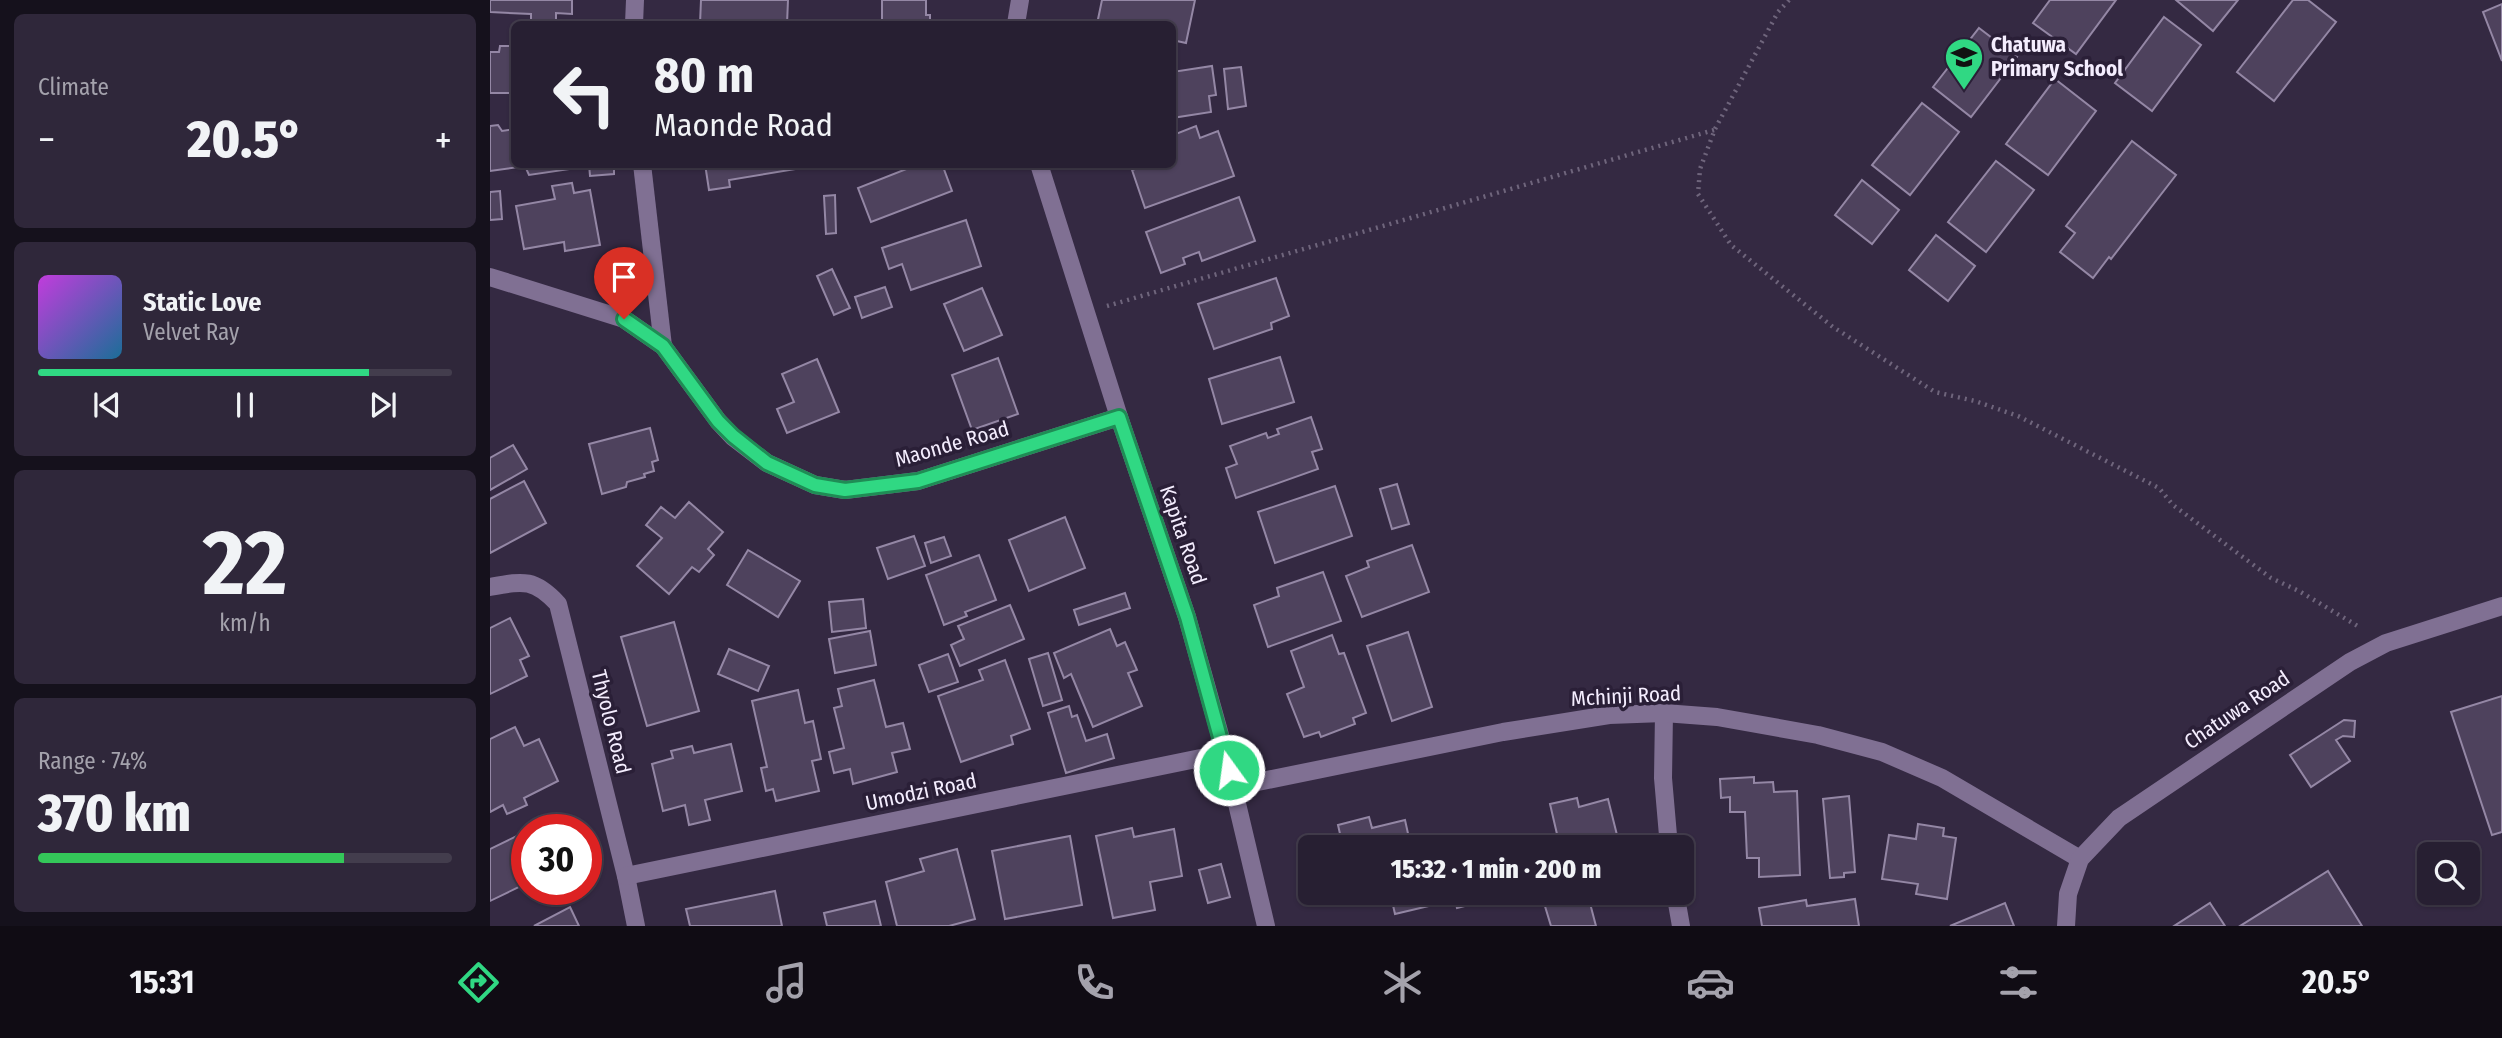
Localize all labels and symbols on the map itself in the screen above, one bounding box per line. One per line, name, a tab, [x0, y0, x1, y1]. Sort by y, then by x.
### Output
place label: Chatuwa Primary School	[1991, 32, 2123, 82]
school or university icon: Chatuwa Primary School	[1943, 36, 1985, 91]
pin	[594, 247, 654, 319]
street label: Maonde Road	[892, 415, 1012, 473]
street label: Kapita Road	[1154, 482, 1212, 588]
street label: Chatuwa Road	[2179, 665, 2295, 755]
street label: Thyolo Road	[586, 667, 636, 777]
street label: Mchinji Road	[1570, 680, 1682, 712]
position arrow	[1192, 733, 1266, 807]
street label: Umodzi Road	[863, 768, 979, 816]
speed limit sign: 30	[511, 814, 602, 905]

